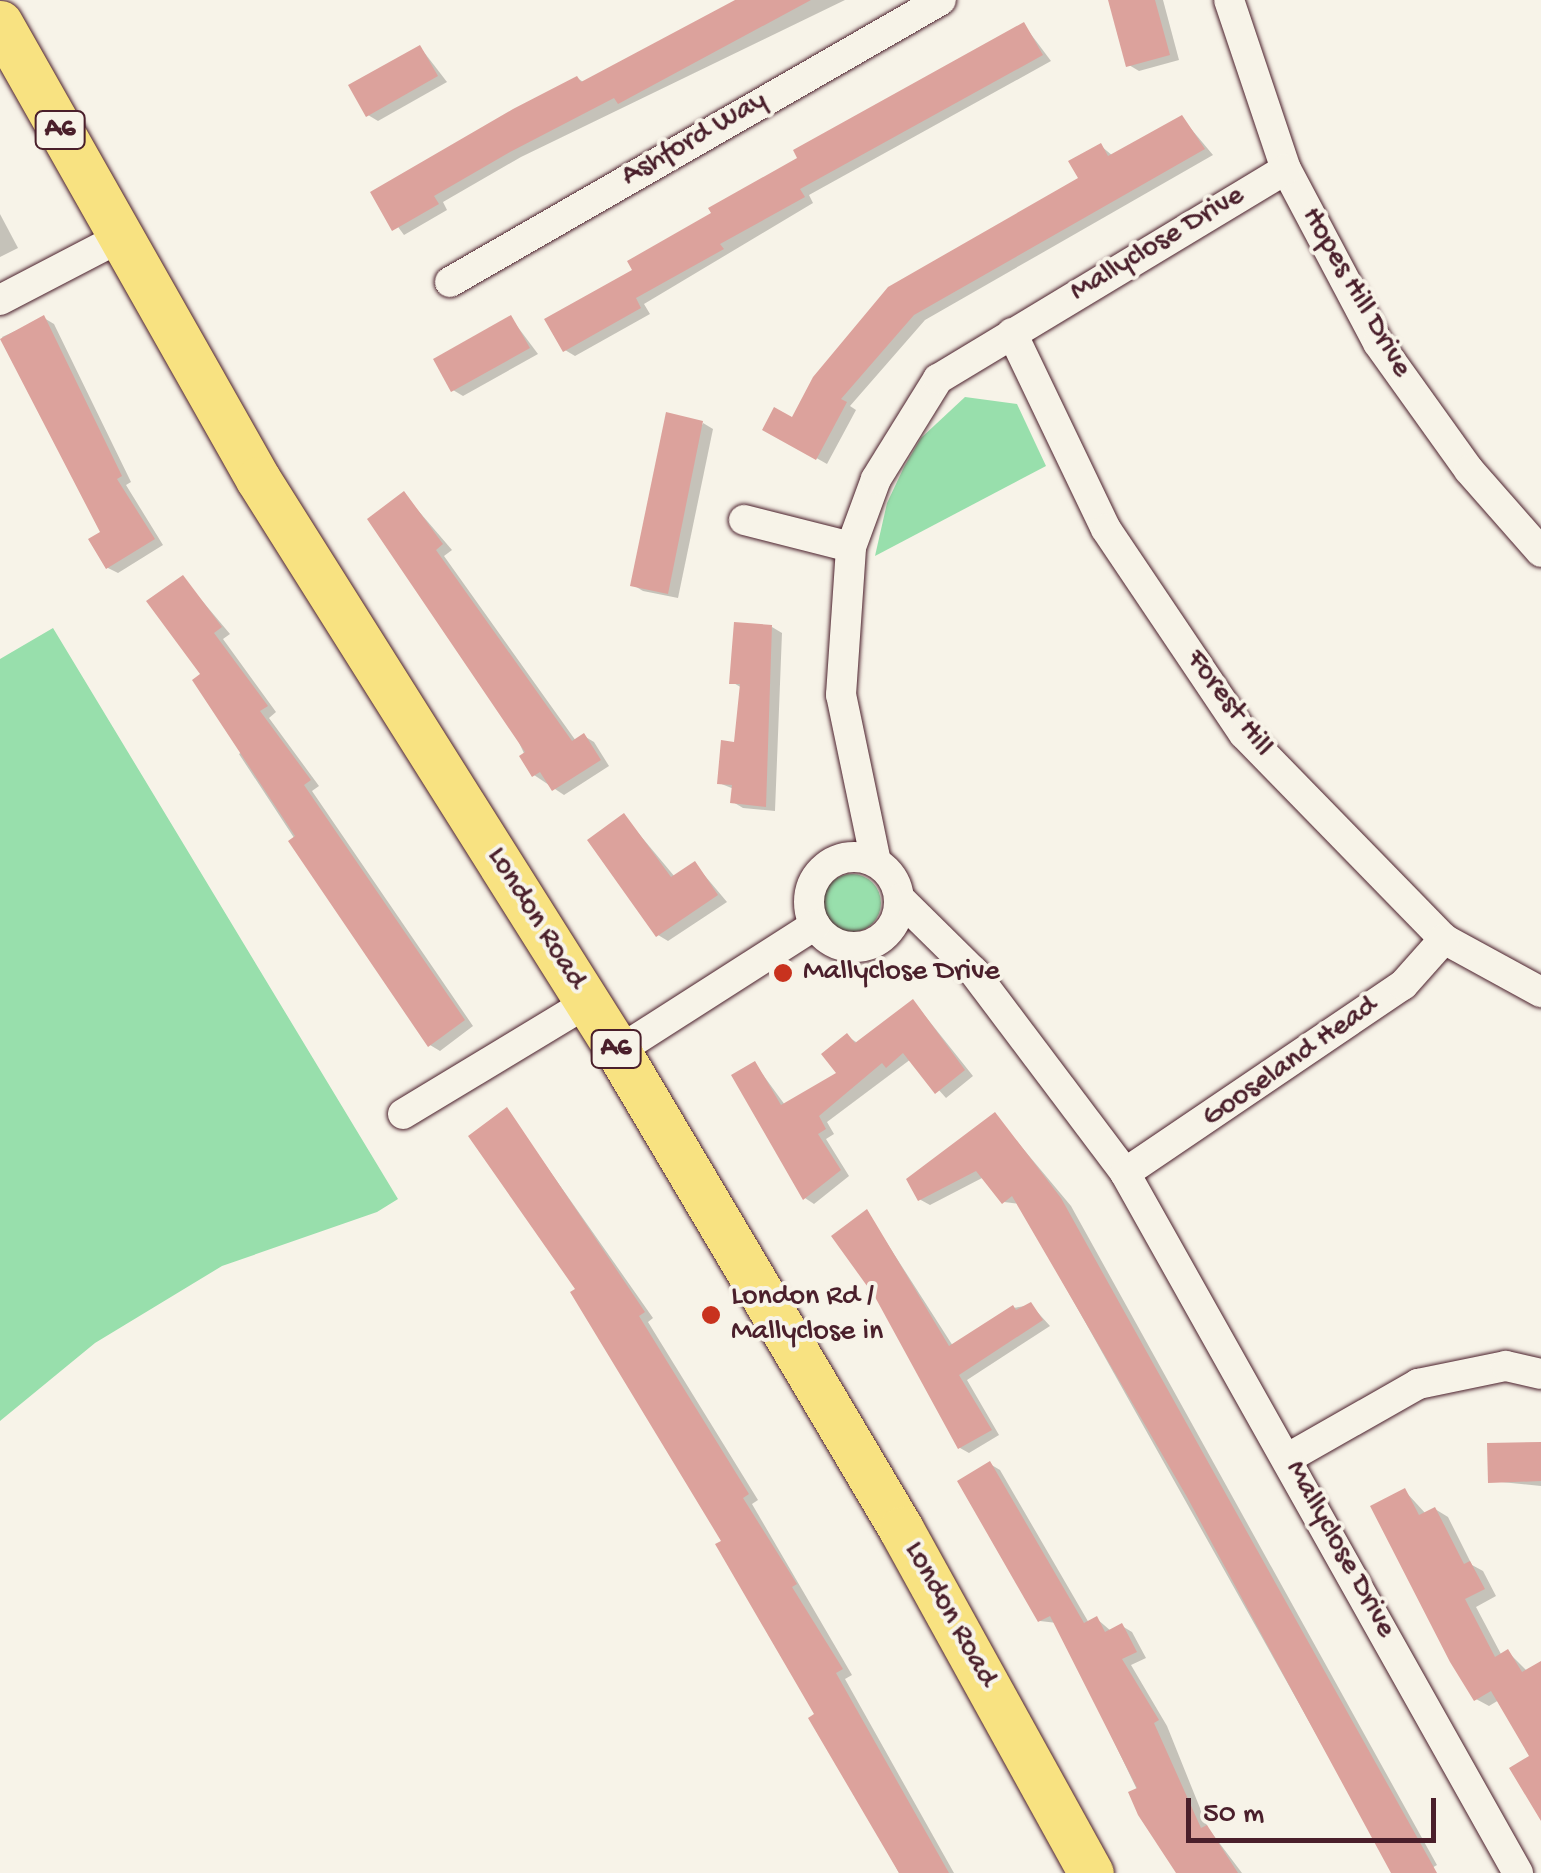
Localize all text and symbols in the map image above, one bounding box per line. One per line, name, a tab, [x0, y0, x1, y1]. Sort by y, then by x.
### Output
street label: Ashford Way	[616, 84, 774, 196]
road number: A6	[32, 107, 88, 153]
street label: Mallyclose Drive	[1064, 179, 1252, 311]
street label: Hopes Hill Drive	[1292, 202, 1418, 384]
street label: Forest Hill	[1176, 644, 1280, 764]
street label: London Road	[477, 841, 593, 997]
place label: Mallyclose Drive	[803, 955, 1000, 991]
marker: Mallyclose Drive	[772, 962, 794, 984]
street label: Gooseland Head	[1196, 989, 1386, 1137]
road number: A6	[588, 1026, 644, 1072]
place label: London Rd / Mallyclose in	[731, 1280, 883, 1350]
marker: London Rd / Mallyclose in	[700, 1304, 722, 1326]
street label: Mallyclose Drive	[1276, 1455, 1402, 1645]
street label: London Road	[894, 1536, 1004, 1694]
scale bar	[1191, 1778, 1441, 1840]
text: 50 m	[1203, 1798, 1264, 1833]

